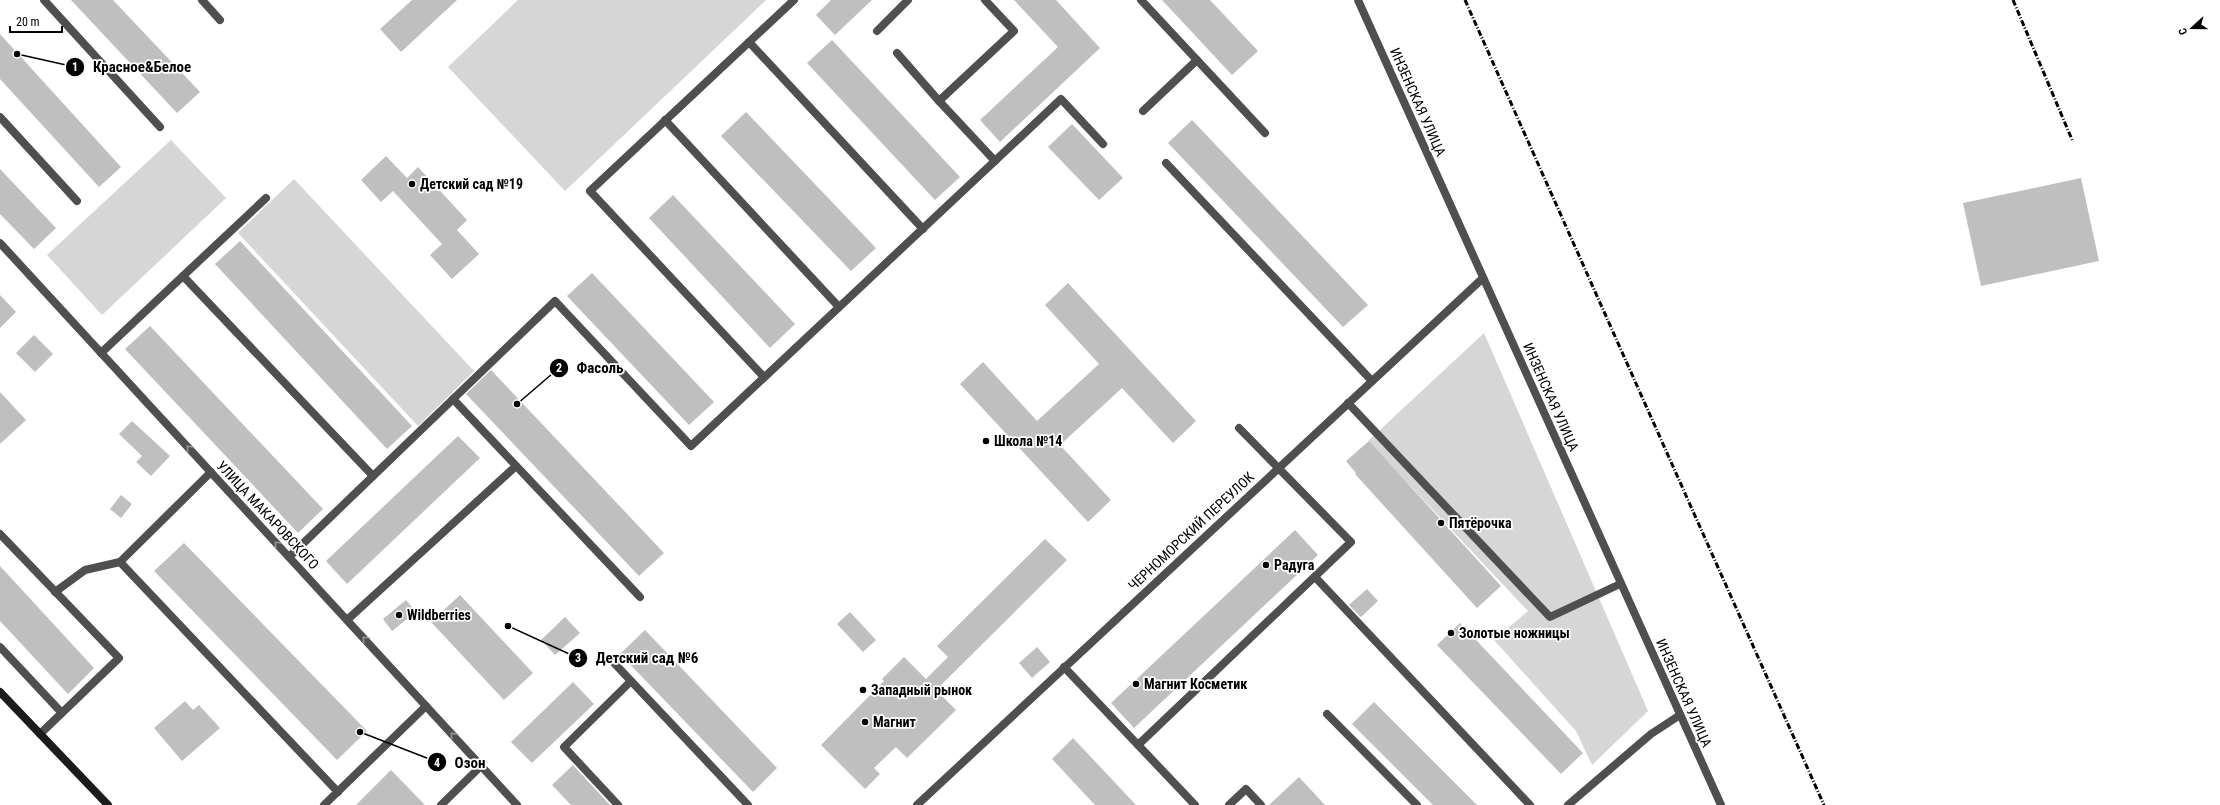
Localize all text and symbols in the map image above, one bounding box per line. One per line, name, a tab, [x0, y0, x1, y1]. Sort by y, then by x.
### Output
scale bar	[10, 8, 62, 34]
north arrow	[2172, 8, 2212, 48]
text: 20 m	[16, 15, 40, 29]
text: С	[2176, 26, 2190, 37]
street label: ИНЗЕНСКАЯ УЛИЦА	[1387, 45, 1449, 159]
callout: Красное&Белое	[65, 54, 199, 81]
text: Красное&Белое	[93, 58, 191, 76]
text: 1	[72, 60, 78, 74]
place label: Детский сад №19	[420, 176, 523, 192]
marker: Детский сад №19	[407, 179, 417, 189]
street label: ИНЗЕНСКАЯ УЛИЦА	[1520, 340, 1582, 454]
callout: Фасоль	[549, 355, 632, 382]
text: Фасоль	[576, 359, 624, 377]
text: 2	[556, 361, 562, 375]
place label: Школа №14	[994, 433, 1062, 449]
marker: Школа №14	[981, 436, 991, 446]
one-way arrow	[186, 445, 194, 453]
street label: УЛИЦА МАКАРОВСКОГО	[214, 458, 322, 572]
street label: ЧЕРНОМОРСКИЙ ПЕРЕУЛОК	[1125, 468, 1257, 593]
place label: Пятёрочка	[1449, 515, 1512, 531]
marker: Пятёрочка	[1436, 518, 1446, 528]
one-way arrow	[274, 541, 282, 549]
place label: Радуга	[1274, 557, 1315, 573]
marker: Радуга	[1261, 560, 1271, 570]
place label: Wildberries	[407, 607, 471, 623]
marker: Wildberries	[394, 610, 404, 620]
place label: Золотые ножницы	[1459, 625, 1570, 641]
marker: Золотые ножницы	[1446, 628, 1456, 638]
street label: ИНЗЕНСКАЯ УЛИЦА	[1653, 636, 1715, 750]
one-way arrow	[363, 637, 370, 644]
callout: Детский сад №6	[568, 644, 707, 671]
text: Детский сад №6	[596, 649, 699, 667]
text: 3	[575, 651, 581, 665]
place label: Магнит Косметик	[1144, 676, 1247, 692]
marker: Магнит Косметик	[1131, 679, 1141, 689]
place label: Западный рынок	[871, 682, 972, 698]
marker: Западный рынок	[858, 685, 868, 695]
place label: Магнит	[873, 714, 916, 730]
marker: Магнит	[860, 717, 870, 727]
one-way arrow	[450, 732, 458, 740]
callout: Озон	[427, 749, 493, 776]
text: Озон	[455, 754, 485, 772]
text: 4	[434, 756, 440, 770]

